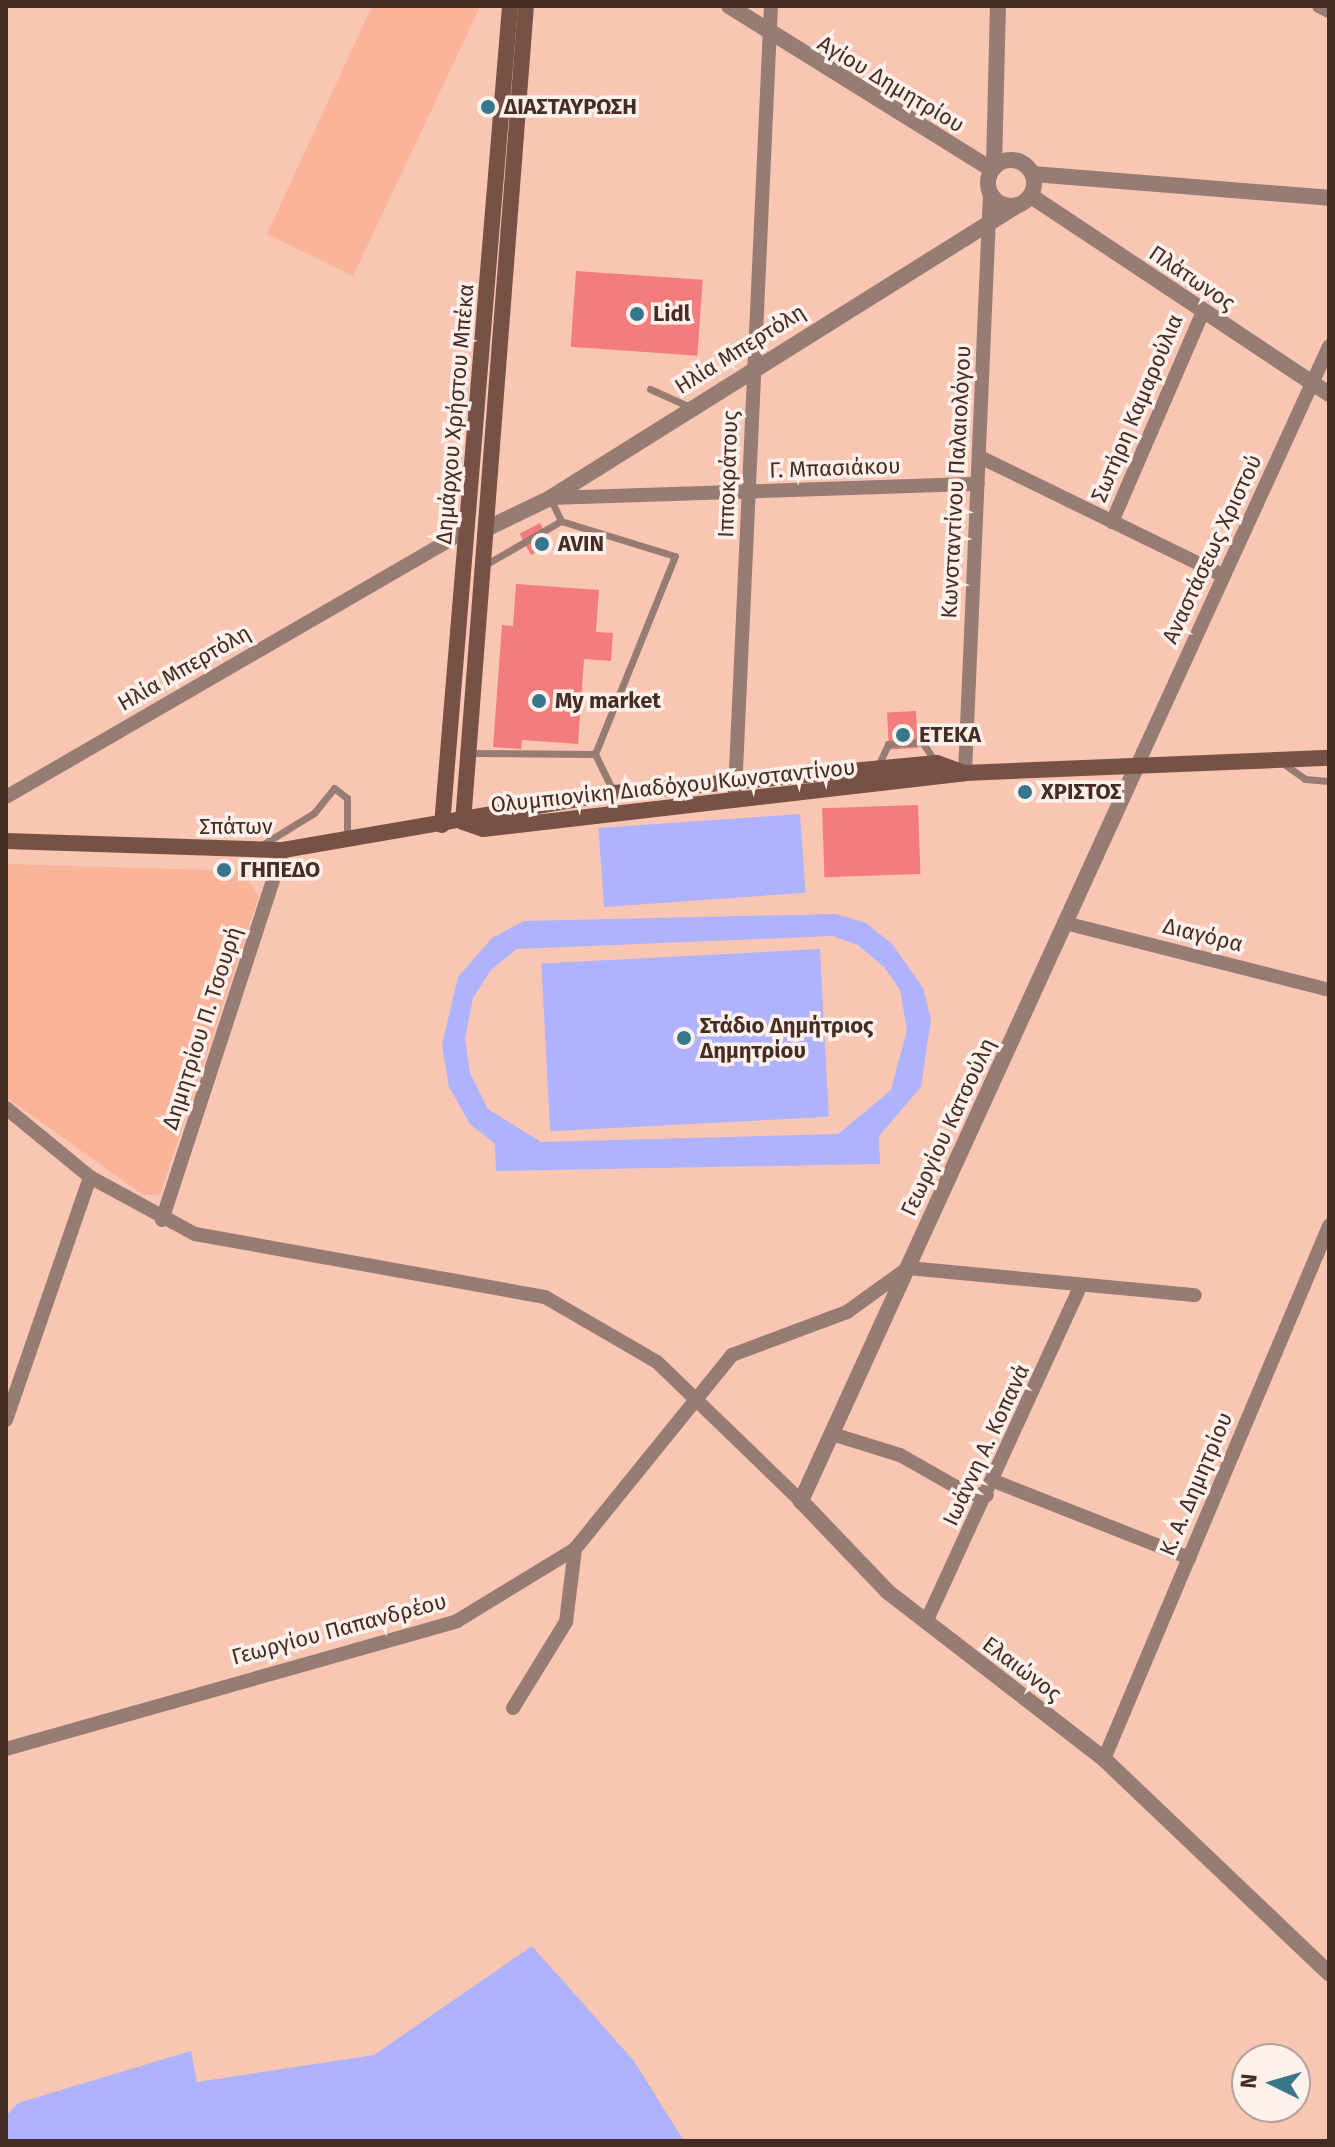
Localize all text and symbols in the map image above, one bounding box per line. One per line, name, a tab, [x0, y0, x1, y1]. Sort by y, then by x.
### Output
street label: Αγίου Δημητρίου	[813, 30, 969, 138]
place label: ΔΙΑΣΤΑΥΡΩΣΗ	[504, 94, 637, 120]
marker: ΔΙΑΣΤΑΥΡΩΣΗ	[479, 98, 497, 116]
street label: Πλάτωνος	[1144, 240, 1240, 316]
street label: Δημάρχου Χρήστου Μπέκα	[430, 283, 480, 545]
street label: Ηλία Μπερτόλη	[670, 298, 810, 400]
place label: Lidl	[653, 301, 690, 327]
marker: Lidl	[628, 305, 646, 323]
street label: Σωτήρη Καμαρούλια	[1085, 310, 1189, 506]
street label: Κωνσταντίνου Παλαιολόγου	[936, 345, 976, 619]
street label: Ιπποκράτους	[713, 410, 743, 538]
street label: Αναστάσεως Χριστού	[1157, 450, 1267, 648]
street label: Γ. Μπασιάκου	[769, 453, 901, 483]
place label: AVIN	[558, 531, 604, 557]
marker: AVIN	[533, 535, 551, 553]
street label: Ηλία Μπερτόλη	[113, 619, 255, 717]
place label: My market	[555, 688, 661, 714]
marker: My market	[530, 692, 548, 710]
place label: ΕΤΕΚΑ	[919, 722, 981, 748]
marker: ΕΤΕΚΑ	[894, 726, 912, 744]
street label: Ολυμπιονίκη Διαδόχου Κωνσταντίνου	[489, 754, 857, 818]
place label: ΧΡΙΣΤΟΣ	[1041, 779, 1121, 805]
marker: ΧΡΙΣΤΟΣ	[1016, 783, 1034, 801]
street label: Σπάτων	[199, 814, 273, 840]
place label: ΓΗΠΕΔΟ	[240, 857, 320, 883]
marker: ΓΗΠΕΔΟ	[215, 861, 233, 879]
street label: Διαγόρα	[1160, 912, 1246, 958]
street label: Δημητρίου Π. Τσουρή	[157, 923, 247, 1133]
place label: Στάδιο Δημήτριος Δημητρίου	[700, 1012, 874, 1064]
marker: Στάδιο Δημήτριος Δημητρίου	[675, 1029, 693, 1047]
street label: Γεωργίου Κατσούλη	[895, 1034, 1001, 1220]
street label: Ιωάννη Α. Κοπανά	[937, 1360, 1035, 1530]
street label: Κ. Α. Δημητρίου	[1154, 1408, 1238, 1560]
street label: Γεωργίου Παπανδρέου	[229, 1588, 449, 1670]
street label: Ελαιώνος	[977, 1631, 1067, 1707]
north arrow	[1231, 2043, 1311, 2123]
text: N	[1235, 2073, 1263, 2089]

